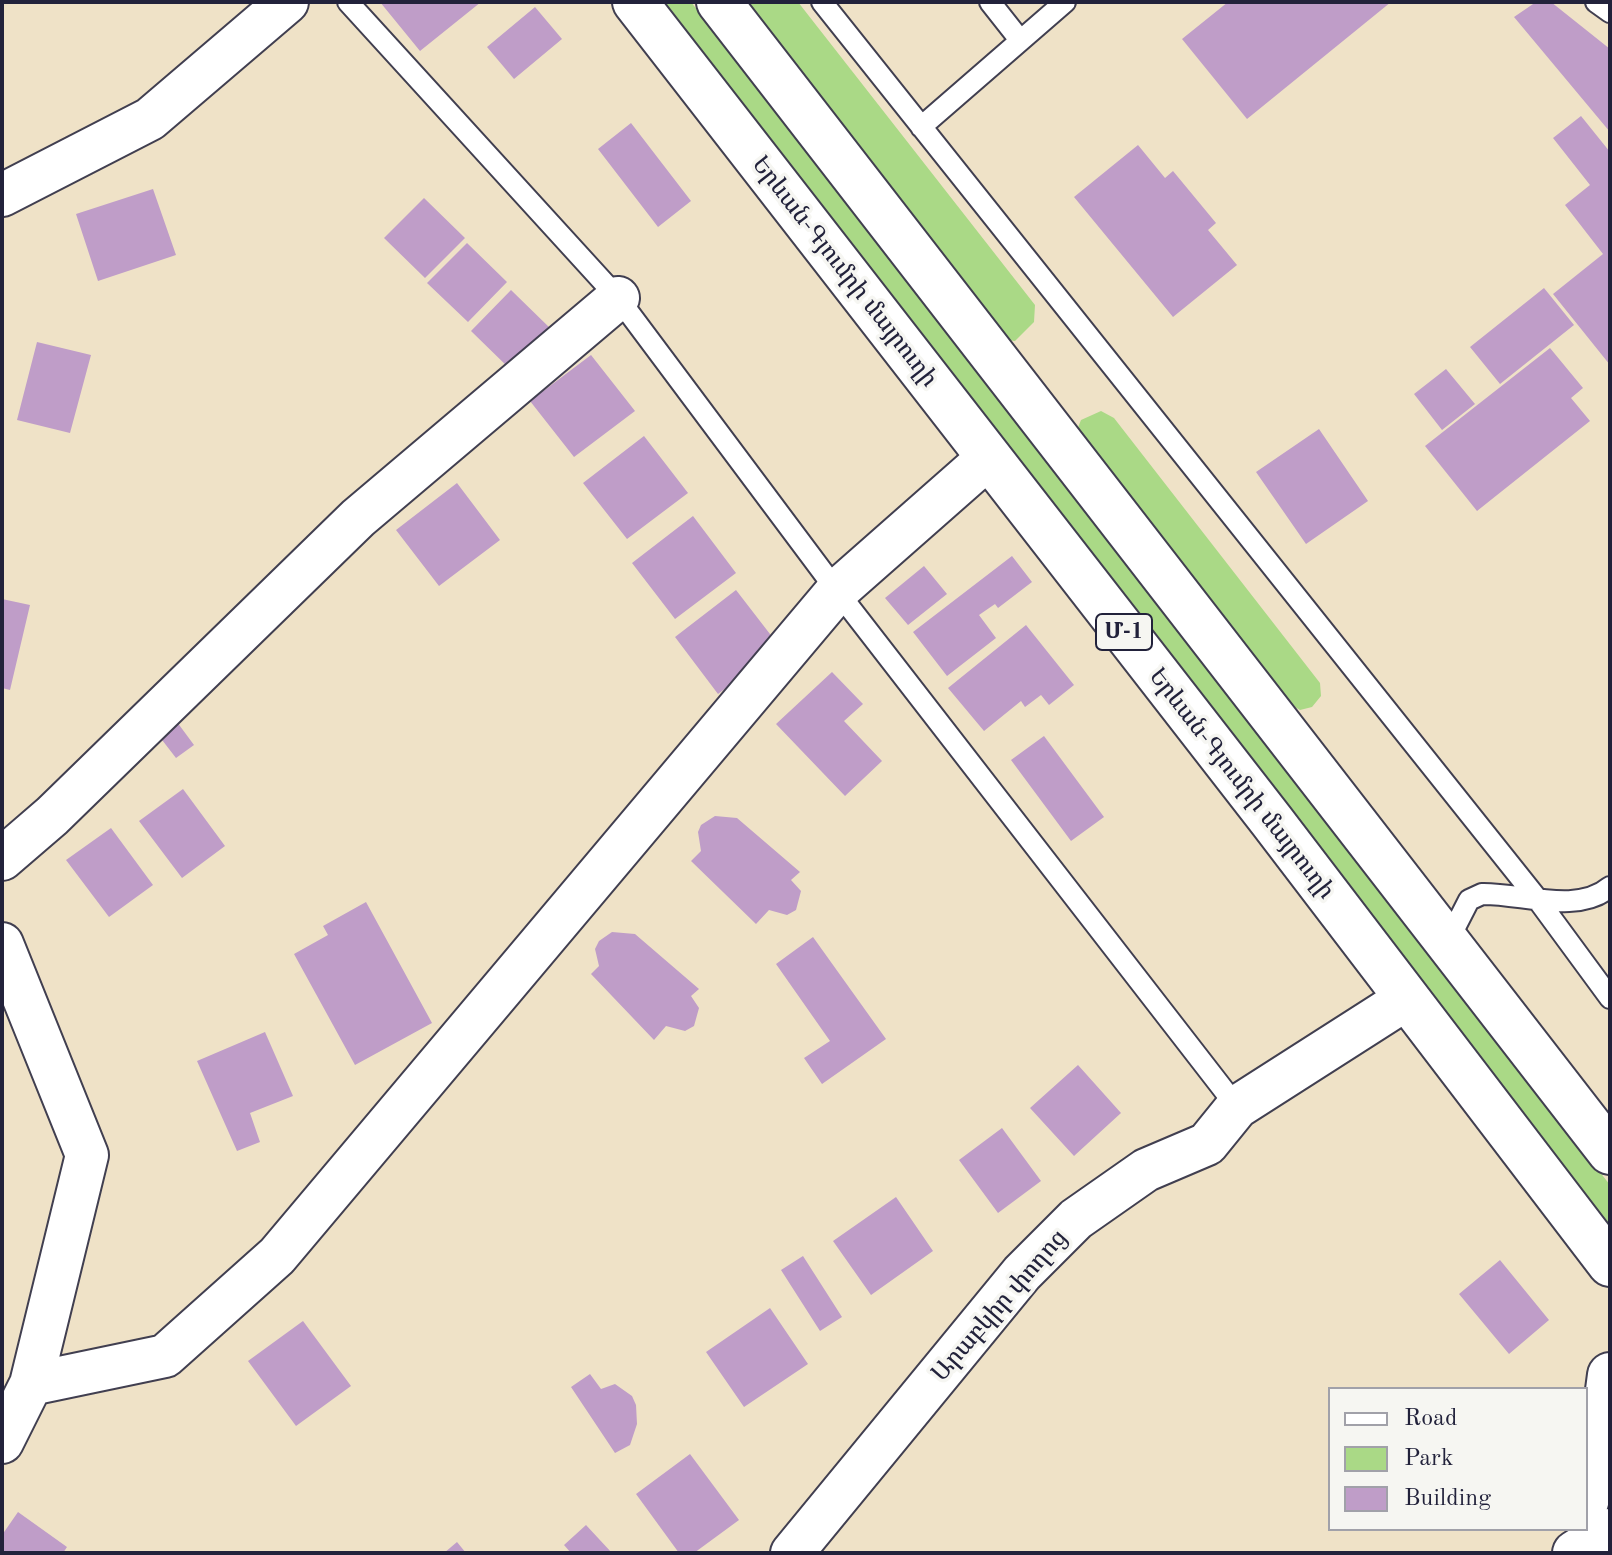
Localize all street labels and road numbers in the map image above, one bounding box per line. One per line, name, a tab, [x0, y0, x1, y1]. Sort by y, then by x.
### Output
street label: Երևան-Գյումրի մայրուղի	[745, 151, 943, 393]
road number: Մ-1	[1096, 614, 1152, 650]
street label: Երևան-Գյումրի մայրուղի	[1142, 663, 1340, 905]
street label: Արաբկիր փողոց	[926, 1224, 1074, 1388]

